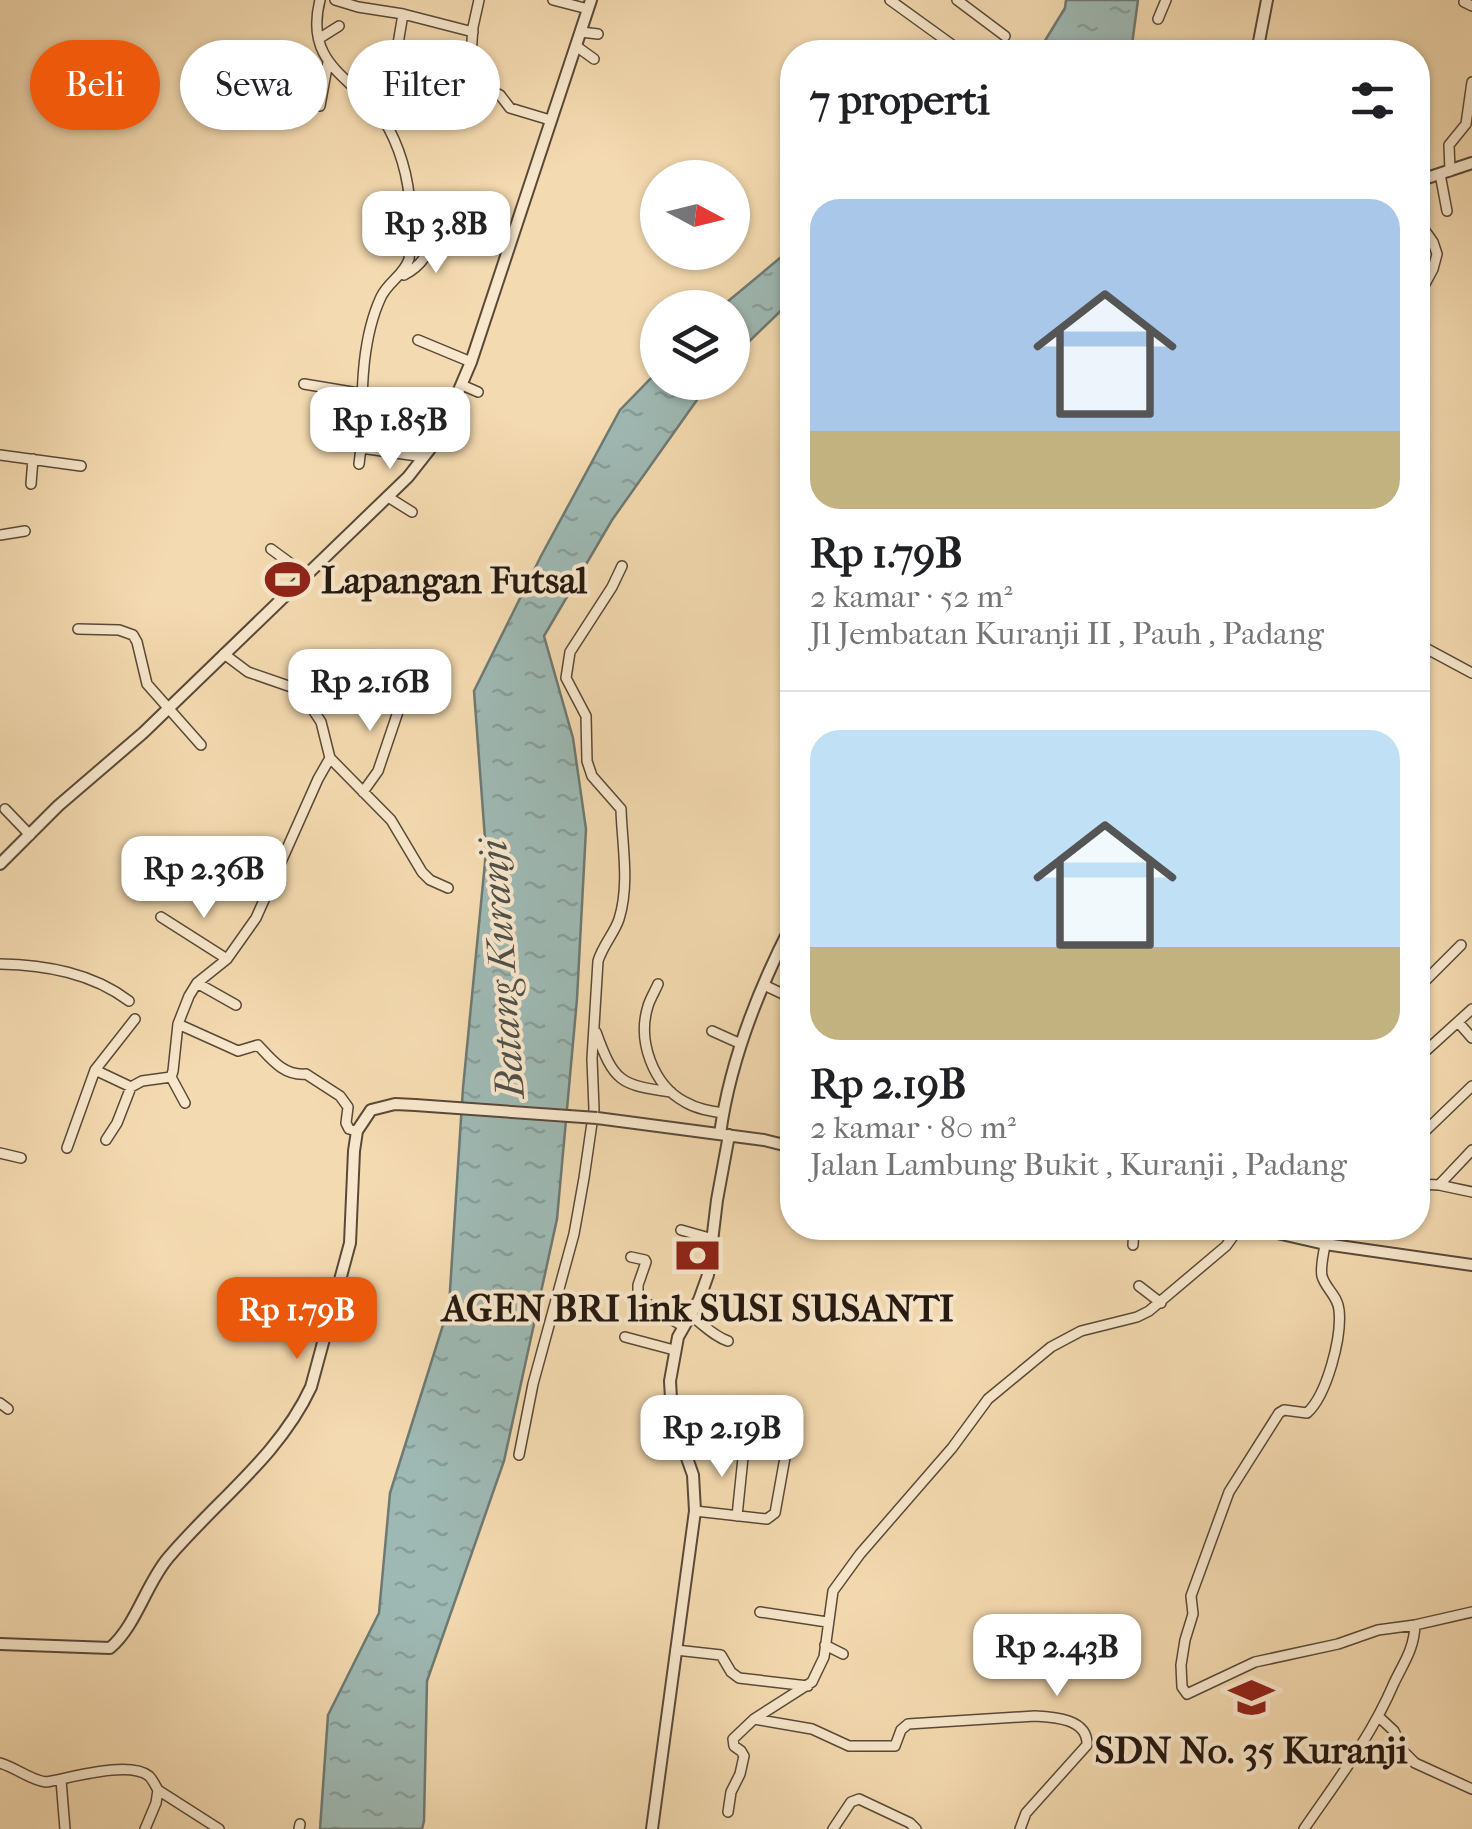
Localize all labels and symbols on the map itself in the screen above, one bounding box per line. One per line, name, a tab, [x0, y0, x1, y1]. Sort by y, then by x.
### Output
north arrow	[640, 160, 750, 270]
pin: Rp 3.8B	[344, 191, 528, 276]
pin: Rp 1.85B	[287, 387, 493, 472]
sports icon: Lapangan Futsal	[264, 556, 312, 604]
place label: Lapangan Futsal	[321, 558, 588, 603]
pin: Rp 2.16B	[267, 649, 473, 734]
pin: Rp 2.36B	[101, 836, 307, 921]
water label: Batang Kuranji	[470, 836, 534, 1102]
bank icon: AGEN BRI link SUSI SUSANTI	[674, 1232, 722, 1280]
pin: Rp 1.79B	[194, 1277, 400, 1362]
place label: AGEN BRI link SUSI SUSANTI	[440, 1286, 954, 1331]
pin: Rp 2.19B	[619, 1395, 825, 1480]
pin: Rp 2.43B	[954, 1614, 1160, 1699]
school or university icon: SDN No. 35 Kuranji	[1227, 1674, 1275, 1722]
place label: SDN No. 35 Kuranji	[1094, 1728, 1408, 1773]

